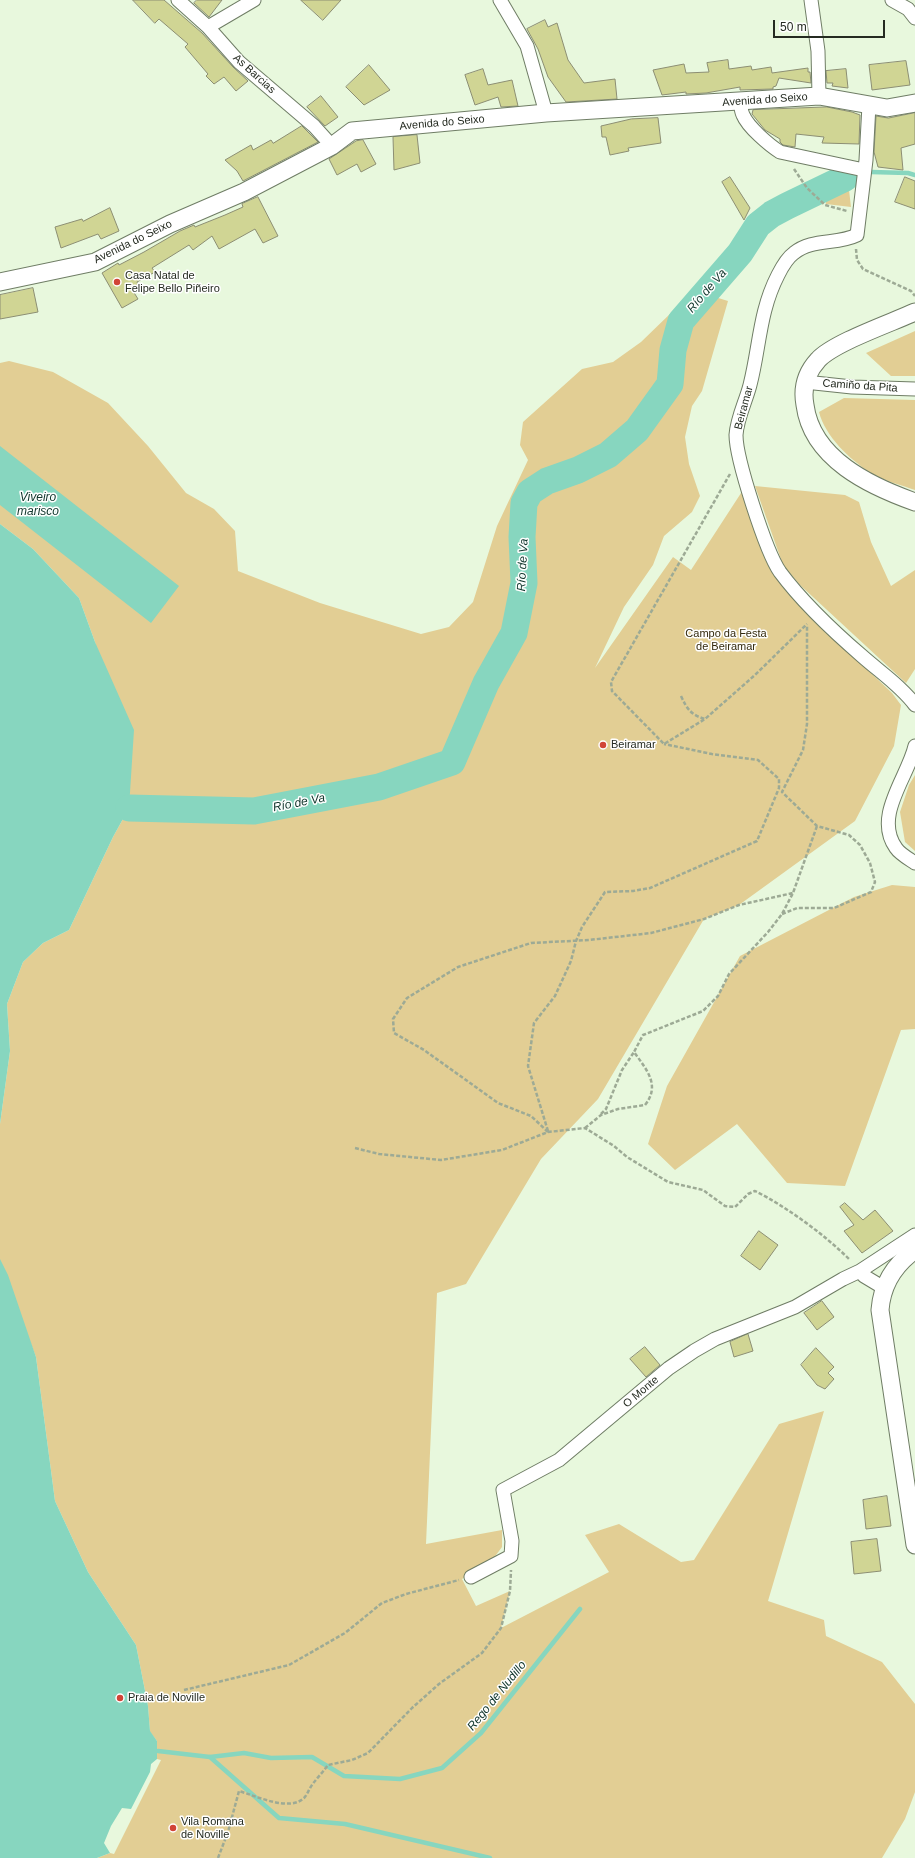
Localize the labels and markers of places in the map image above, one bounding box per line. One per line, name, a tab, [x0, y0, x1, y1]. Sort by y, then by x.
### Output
place label: Casa Natal de Felipe Bello Piñeiro	[125, 269, 220, 295]
marker: Casa Natal de Felipe Bello Piñeiro	[112, 277, 122, 287]
place label: Beiramar	[611, 738, 656, 752]
marker: Beiramar	[598, 740, 608, 750]
place label: Praia de Noville	[128, 1691, 205, 1705]
marker: Praia de Noville	[115, 1693, 125, 1703]
place label: Vila Romana de Noville	[181, 1815, 244, 1841]
marker: Vila Romana de Noville	[168, 1823, 178, 1833]

